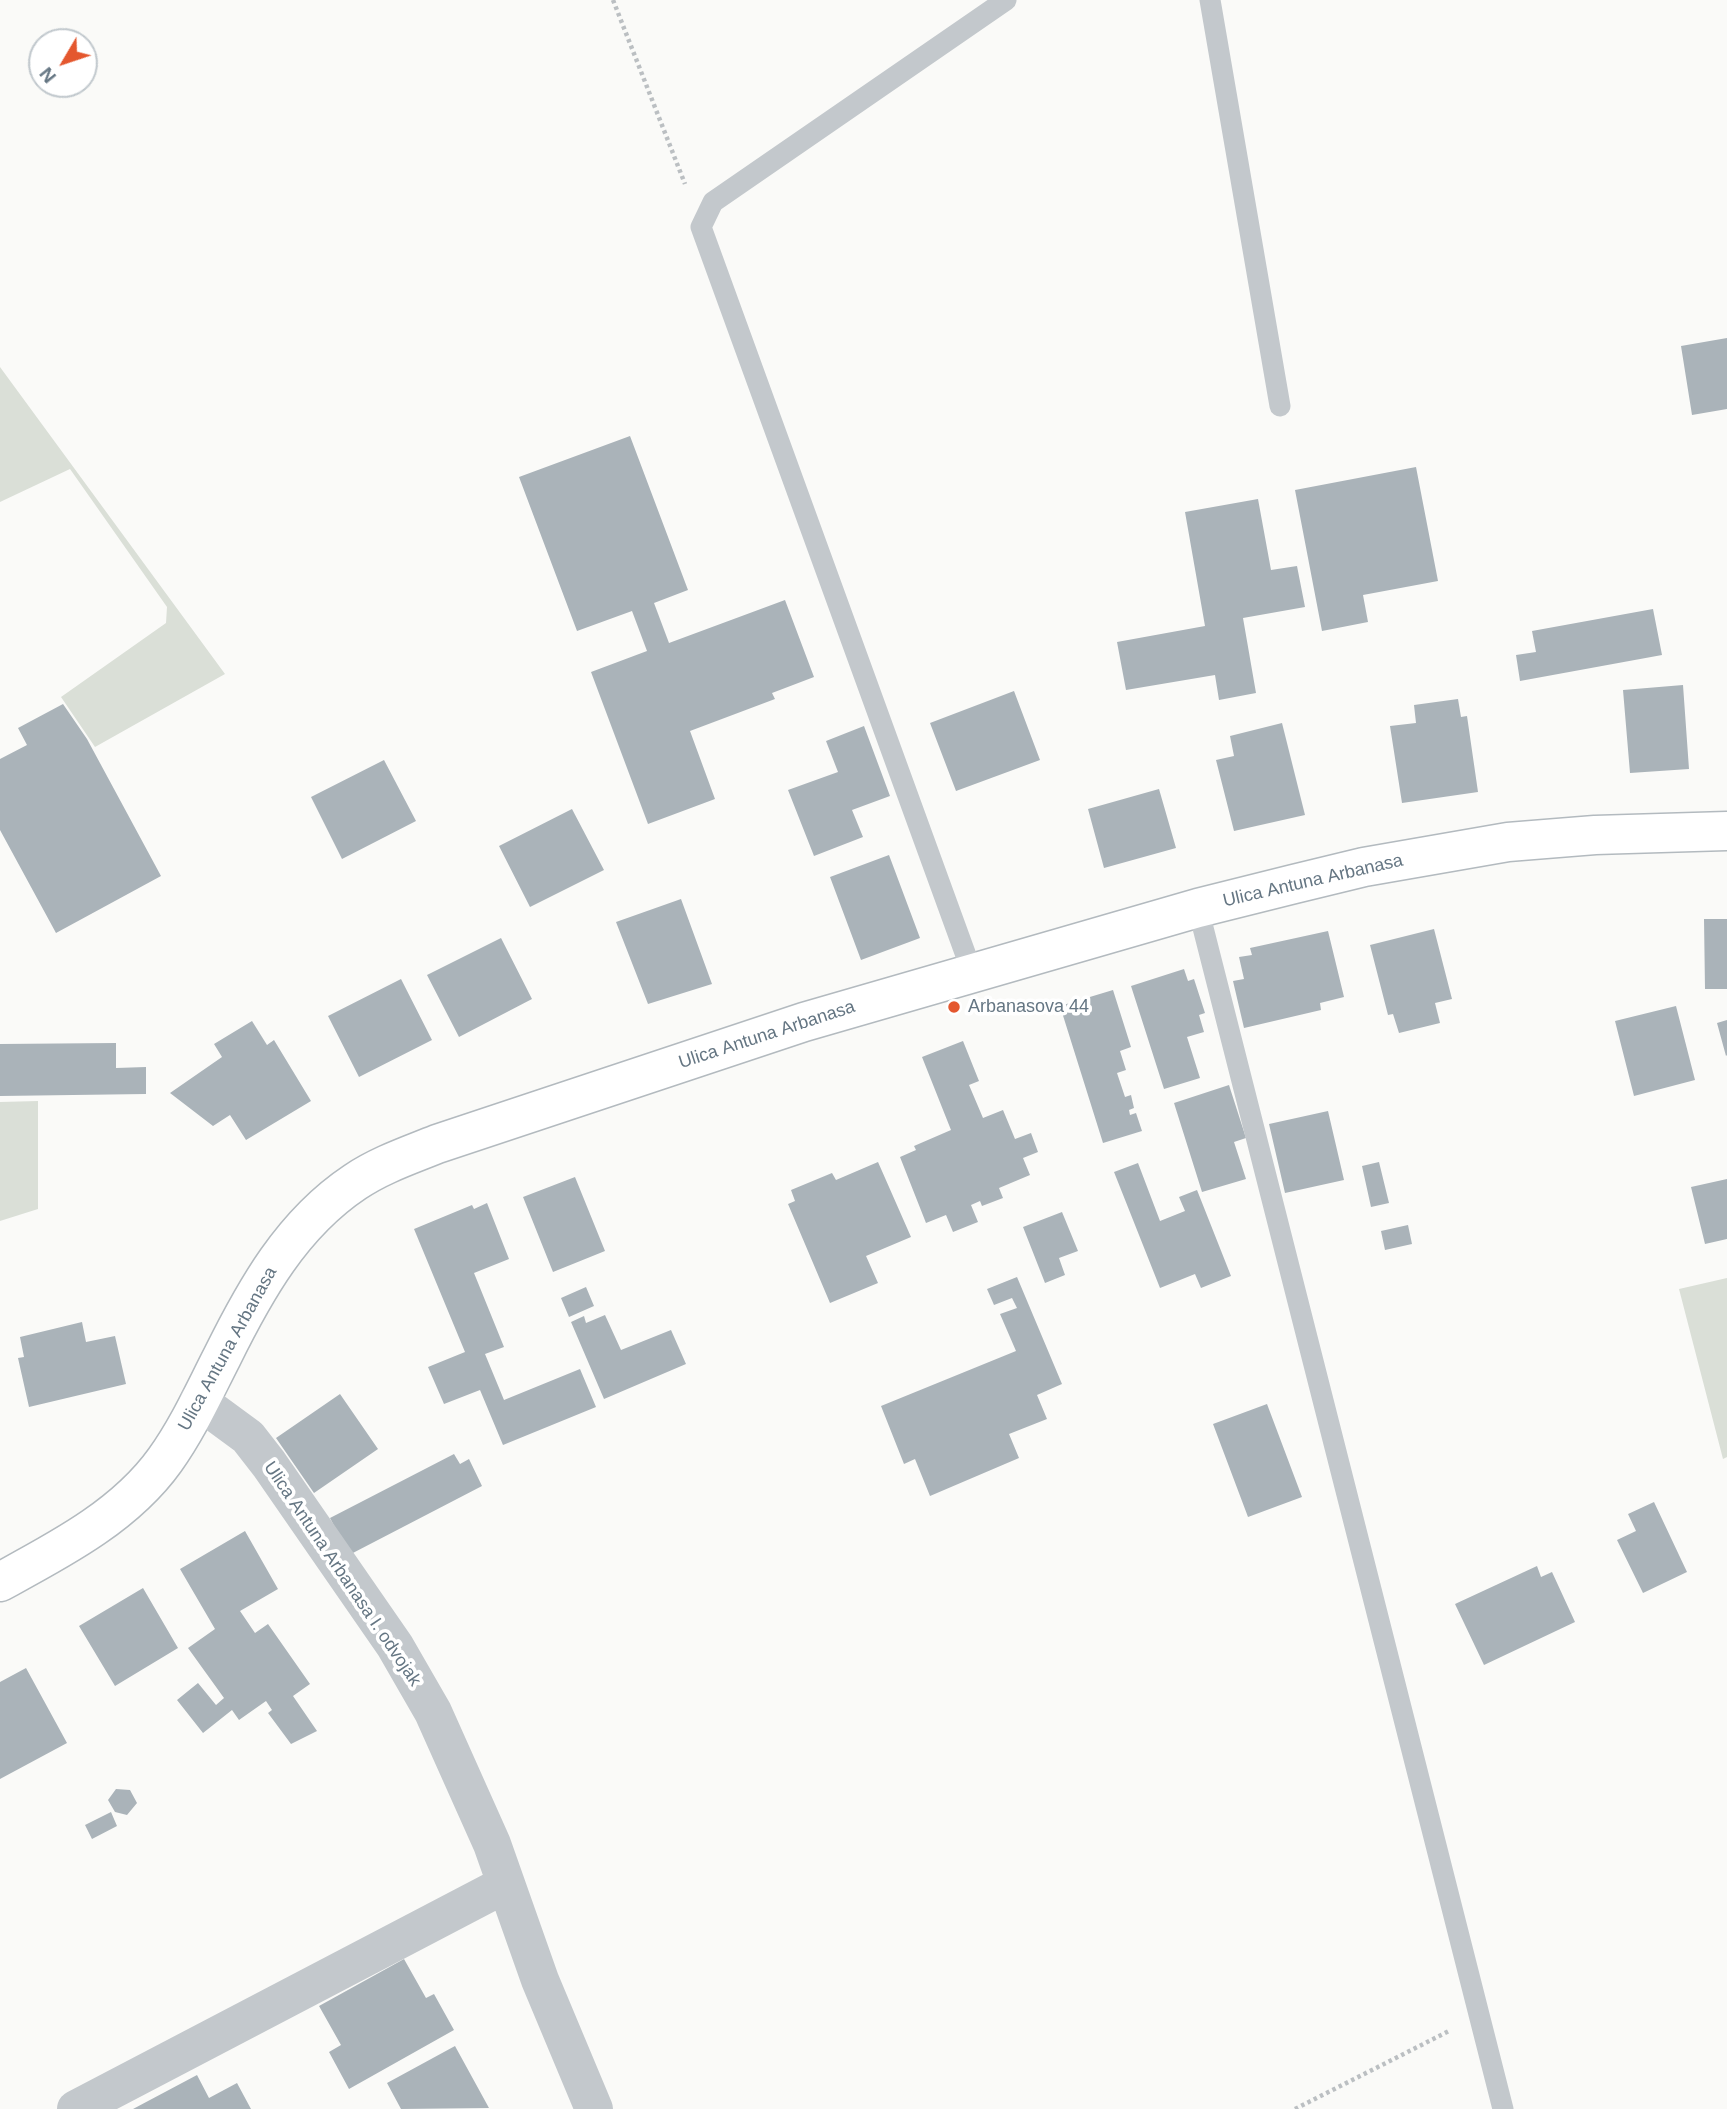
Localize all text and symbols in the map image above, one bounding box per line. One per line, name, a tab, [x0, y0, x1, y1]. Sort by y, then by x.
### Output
north arrow	[28, 28, 98, 98]
text: N	[35, 63, 60, 87]
street label: Ulica Antuna Arbanasa	[1221, 850, 1405, 912]
street label: Ulica Antuna Arbanasa	[676, 996, 858, 1074]
place label: Arbanasova 44	[968, 996, 1089, 1018]
marker: Arbanasova 44	[946, 999, 962, 1015]
street label: Ulica Antuna Arbanasa	[174, 1263, 282, 1435]
street label: Ulica Antuna Arbanasa I. odvojak	[259, 1458, 425, 1690]

